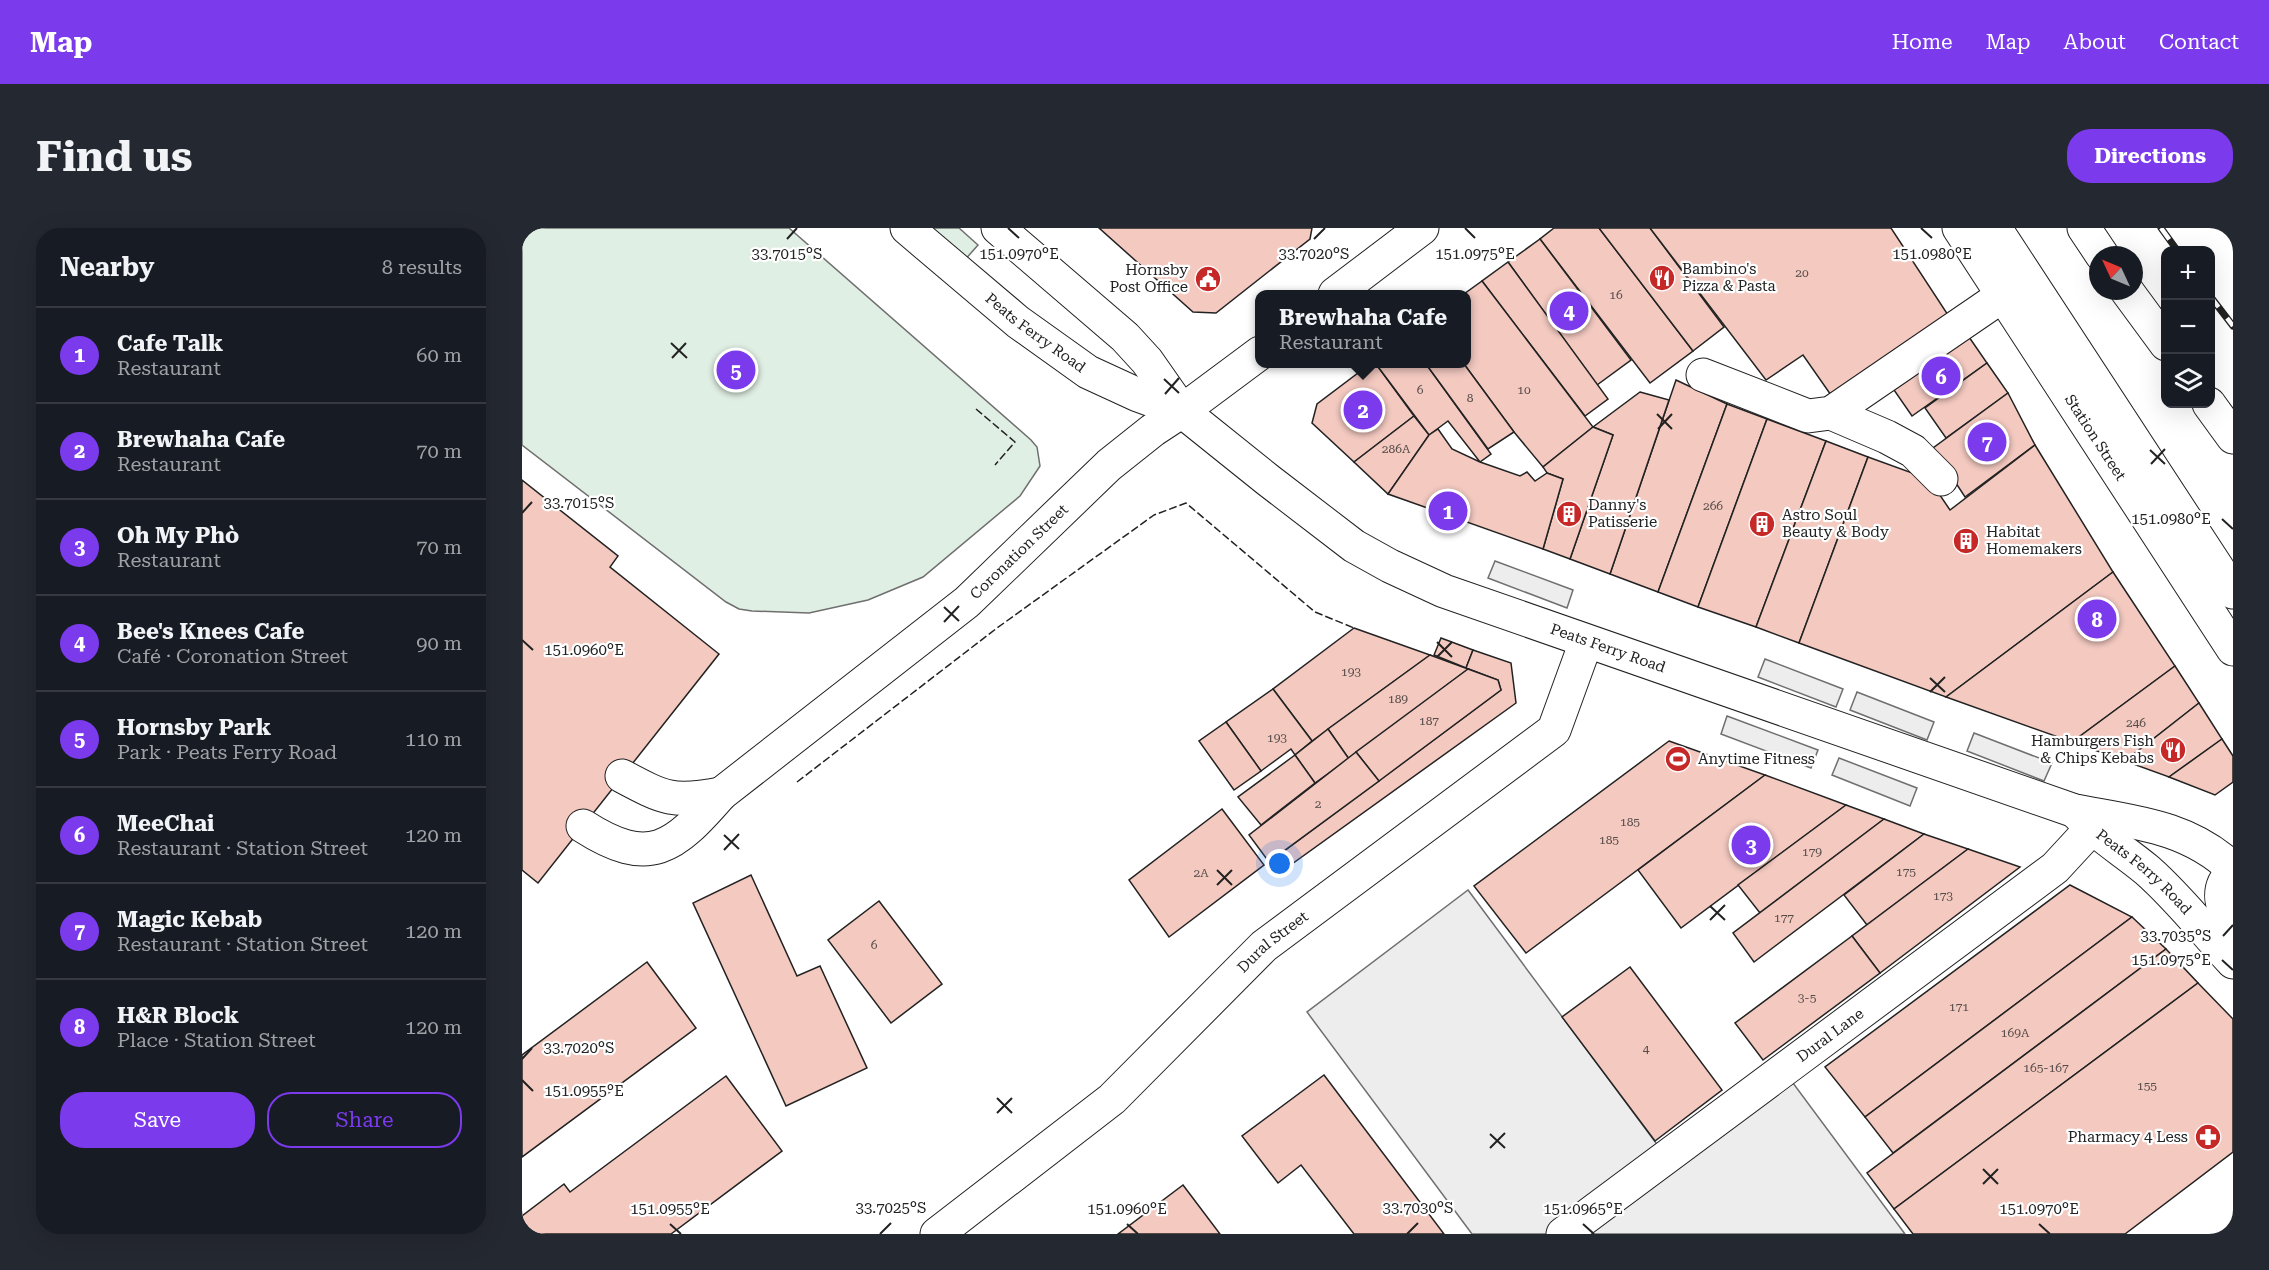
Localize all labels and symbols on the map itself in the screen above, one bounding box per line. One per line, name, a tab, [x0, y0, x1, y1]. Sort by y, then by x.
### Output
text: 33.7015°S	[752, 245, 822, 263]
text: 151.0970°E	[979, 245, 1059, 263]
text: 33.7020°S	[1279, 245, 1349, 263]
text: 151.0975°E	[1435, 245, 1515, 263]
text: 151.0980°E	[1892, 245, 1972, 263]
north arrow	[2089, 246, 2143, 300]
place label: Bambino's Pizza & Pasta	[1682, 260, 1776, 295]
place label: Hornsby Post Office	[1109, 261, 1188, 296]
restaurant icon: Bambino's Pizza & Pasta	[1647, 263, 1677, 293]
public building icon: Hornsby Post Office	[1193, 264, 1223, 294]
house number: 20	[1795, 266, 1809, 280]
pin: 4	[1550, 288, 1588, 334]
house number: 16	[1609, 288, 1623, 302]
street label: Peats Ferry Road	[982, 289, 1089, 377]
pin: 5	[716, 348, 756, 392]
pin: 6	[1922, 354, 1960, 398]
house number: 6	[1417, 383, 1424, 397]
house number: 10	[1517, 383, 1531, 397]
pin: 2	[1344, 388, 1382, 432]
house number: 8	[1467, 391, 1474, 405]
street label: Station Street	[2061, 391, 2130, 484]
pin: 7	[1968, 420, 2006, 464]
house number: 286A	[1382, 442, 1411, 456]
pin: 1	[1428, 488, 1468, 534]
text: 33.7015°S	[544, 494, 614, 512]
place label: Danny's Patisserie	[1588, 496, 1657, 531]
building icon: Danny's Patisserie	[1554, 499, 1584, 529]
house number: 266	[1703, 499, 1723, 513]
street label: Coronation Street	[966, 500, 1072, 603]
place label: Astro Soul Beauty & Body	[1782, 506, 1889, 541]
building icon: Astro Soul Beauty & Body	[1747, 509, 1777, 539]
text: 151.0980°E	[2131, 510, 2211, 528]
place label: Habitat Homemakers	[1986, 523, 2082, 558]
building icon: Habitat Homemakers	[1951, 526, 1981, 556]
pin: 8	[2078, 596, 2116, 642]
street label: Peats Ferry Road	[1548, 620, 1668, 677]
text: 151.0960°E	[544, 641, 624, 659]
house number: 193	[1341, 665, 1361, 679]
house number: 189	[1388, 692, 1408, 706]
house number: 187	[1419, 714, 1439, 728]
house number: 246	[2126, 716, 2146, 730]
house number: 193	[1267, 731, 1287, 745]
place label: Hamburgers Fish & Chips Kebabs	[2031, 732, 2154, 767]
restaurant icon: Hamburgers Fish & Chips Kebabs	[2158, 735, 2188, 765]
sports icon: Anytime Fitness	[1663, 744, 1693, 774]
place label: Anytime Fitness	[1698, 750, 1815, 768]
house number: 2	[1315, 797, 1322, 811]
house number: 185	[1620, 815, 1640, 829]
pin: 3	[1732, 822, 1770, 868]
street label: Peats Ferry Road	[2093, 825, 2196, 918]
house number: 185	[1599, 833, 1619, 847]
house number: 179	[1802, 845, 1822, 859]
your location	[1265, 849, 1294, 878]
house number: 175	[1896, 865, 1916, 879]
house number: 2A	[1193, 866, 1209, 880]
house number: 173	[1933, 889, 1953, 903]
street label: Dural Street	[1234, 907, 1312, 976]
house number: 177	[1774, 911, 1794, 925]
text: 33.7035°S	[2141, 927, 2211, 945]
house number: 6	[871, 938, 878, 952]
text: 151.0975°E	[2131, 951, 2211, 969]
house number: 3-5	[1798, 991, 1817, 1005]
house number: 171	[1949, 1000, 1969, 1014]
street label: Dural Lane	[1793, 1004, 1867, 1066]
house number: 169A	[2001, 1026, 2030, 1040]
text: 33.7020°S	[544, 1039, 614, 1057]
house number: 4	[1643, 1042, 1650, 1056]
house number: 165-167	[2023, 1061, 2069, 1075]
house number: 155	[2137, 1079, 2157, 1093]
text: 151.0955°E	[544, 1082, 624, 1100]
pharmacy icon: Pharmacy 4 Less	[2193, 1122, 2223, 1152]
place label: Pharmacy 4 Less	[2068, 1128, 2188, 1146]
text: 33.7025°S	[856, 1199, 926, 1217]
text: 33.7030°S	[1383, 1199, 1453, 1217]
text: 151.0955°E	[630, 1200, 710, 1218]
text: 151.0960°E	[1087, 1200, 1167, 1218]
text: 151.0965°E	[1543, 1200, 1623, 1218]
text: 151.0970°E	[1999, 1200, 2079, 1218]

